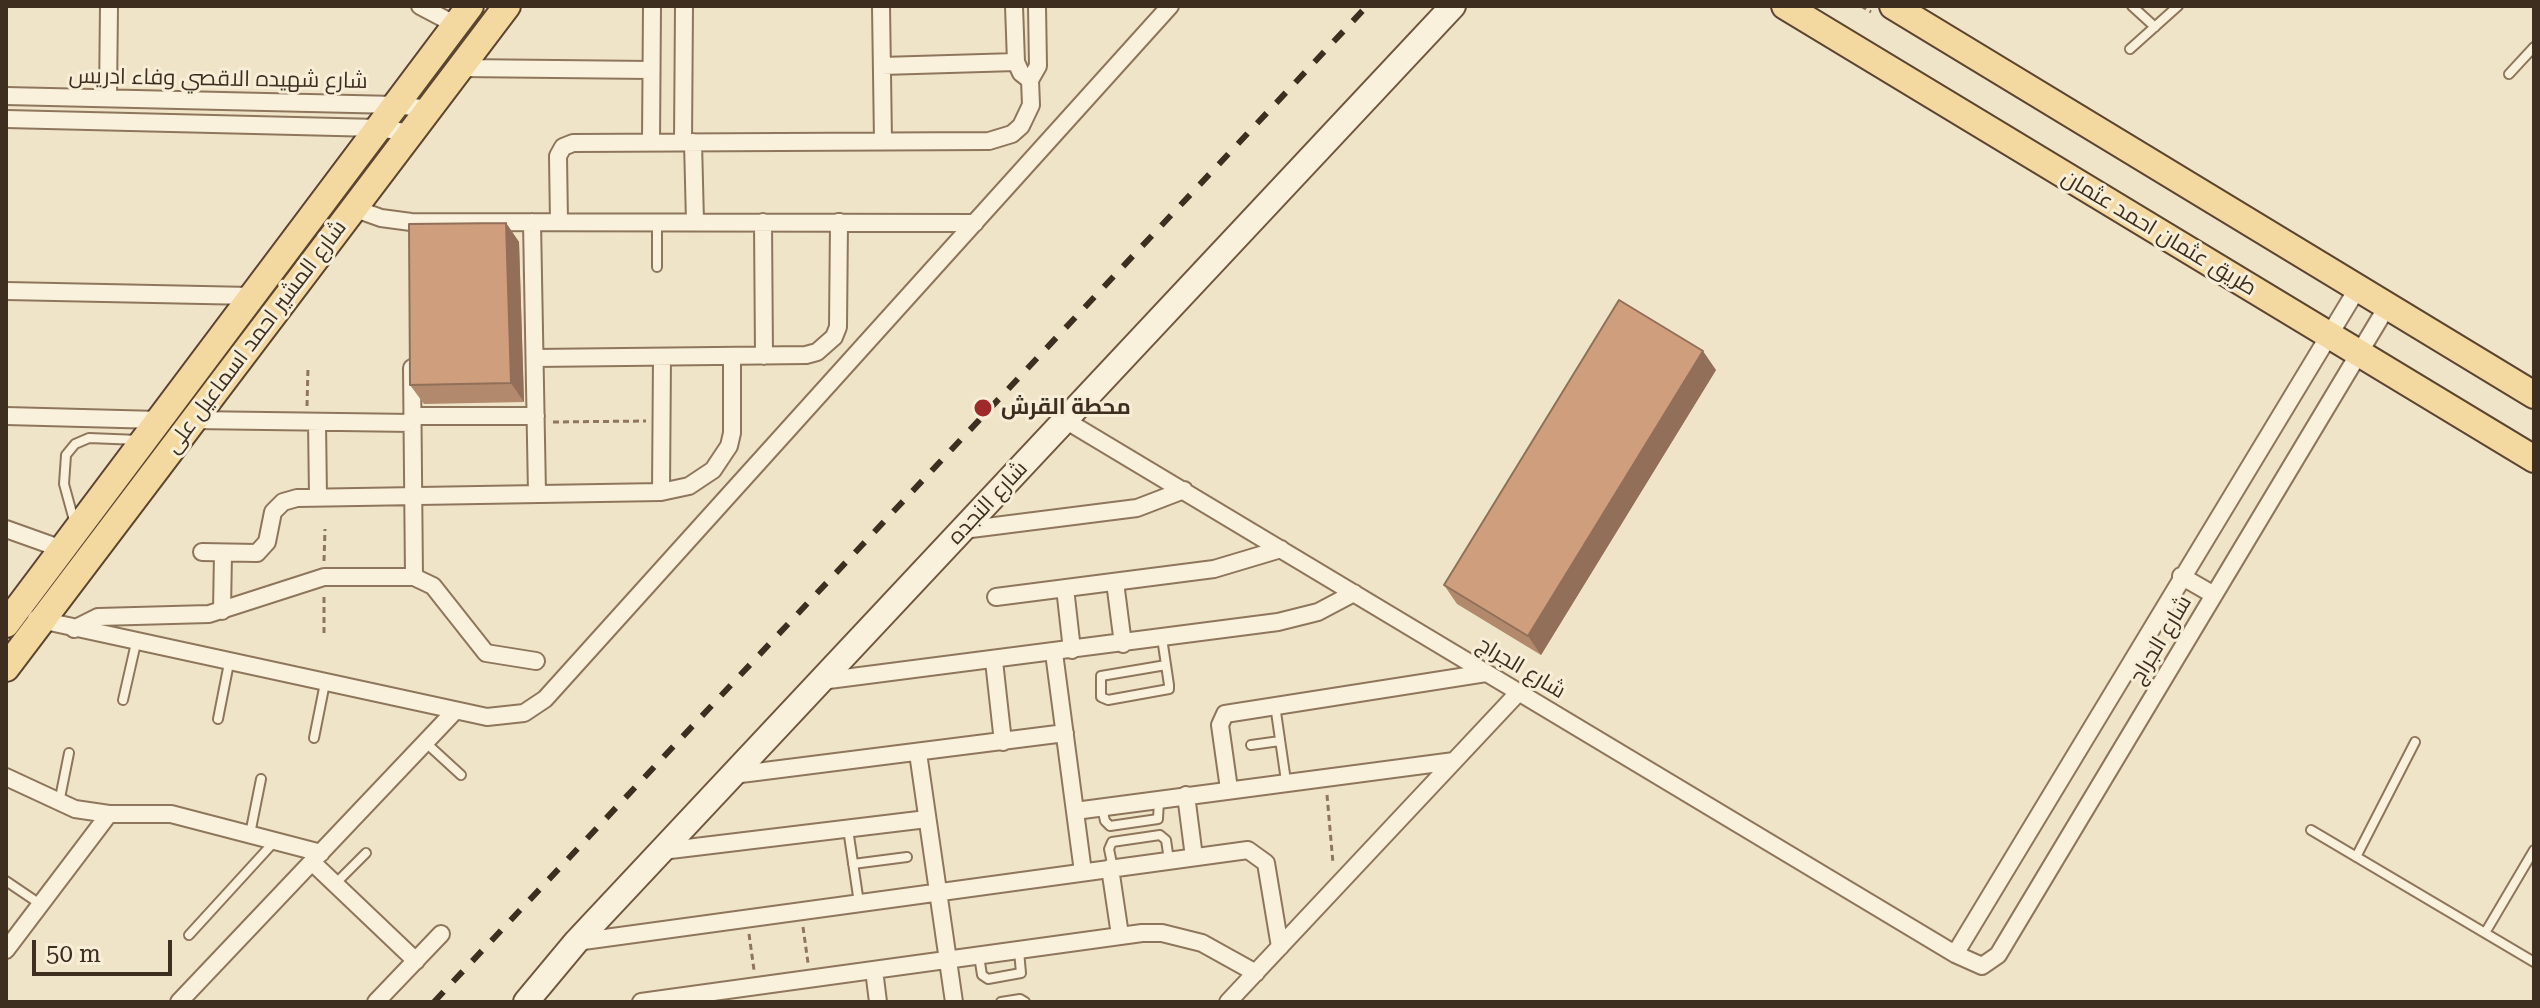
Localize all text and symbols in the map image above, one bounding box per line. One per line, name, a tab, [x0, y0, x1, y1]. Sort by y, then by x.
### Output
street label: شارع شهيده الاقصي وفاء ادريس	[68, 63, 368, 95]
street label: طريق عثمان احمد عثمان	[2057, 164, 2261, 302]
street label: شارع المشير احمد اسماعيل على	[160, 215, 352, 459]
place label: محطة القرش	[1001, 395, 1131, 421]
marker: محطة القرش	[972, 397, 994, 419]
street label: شارع النجده	[943, 456, 1033, 550]
street label: شارع الجراج	[2124, 591, 2198, 689]
street label: شارع الجراج	[1472, 631, 1570, 705]
scale bar	[36, 924, 176, 974]
text: 50 m	[46, 940, 101, 968]

